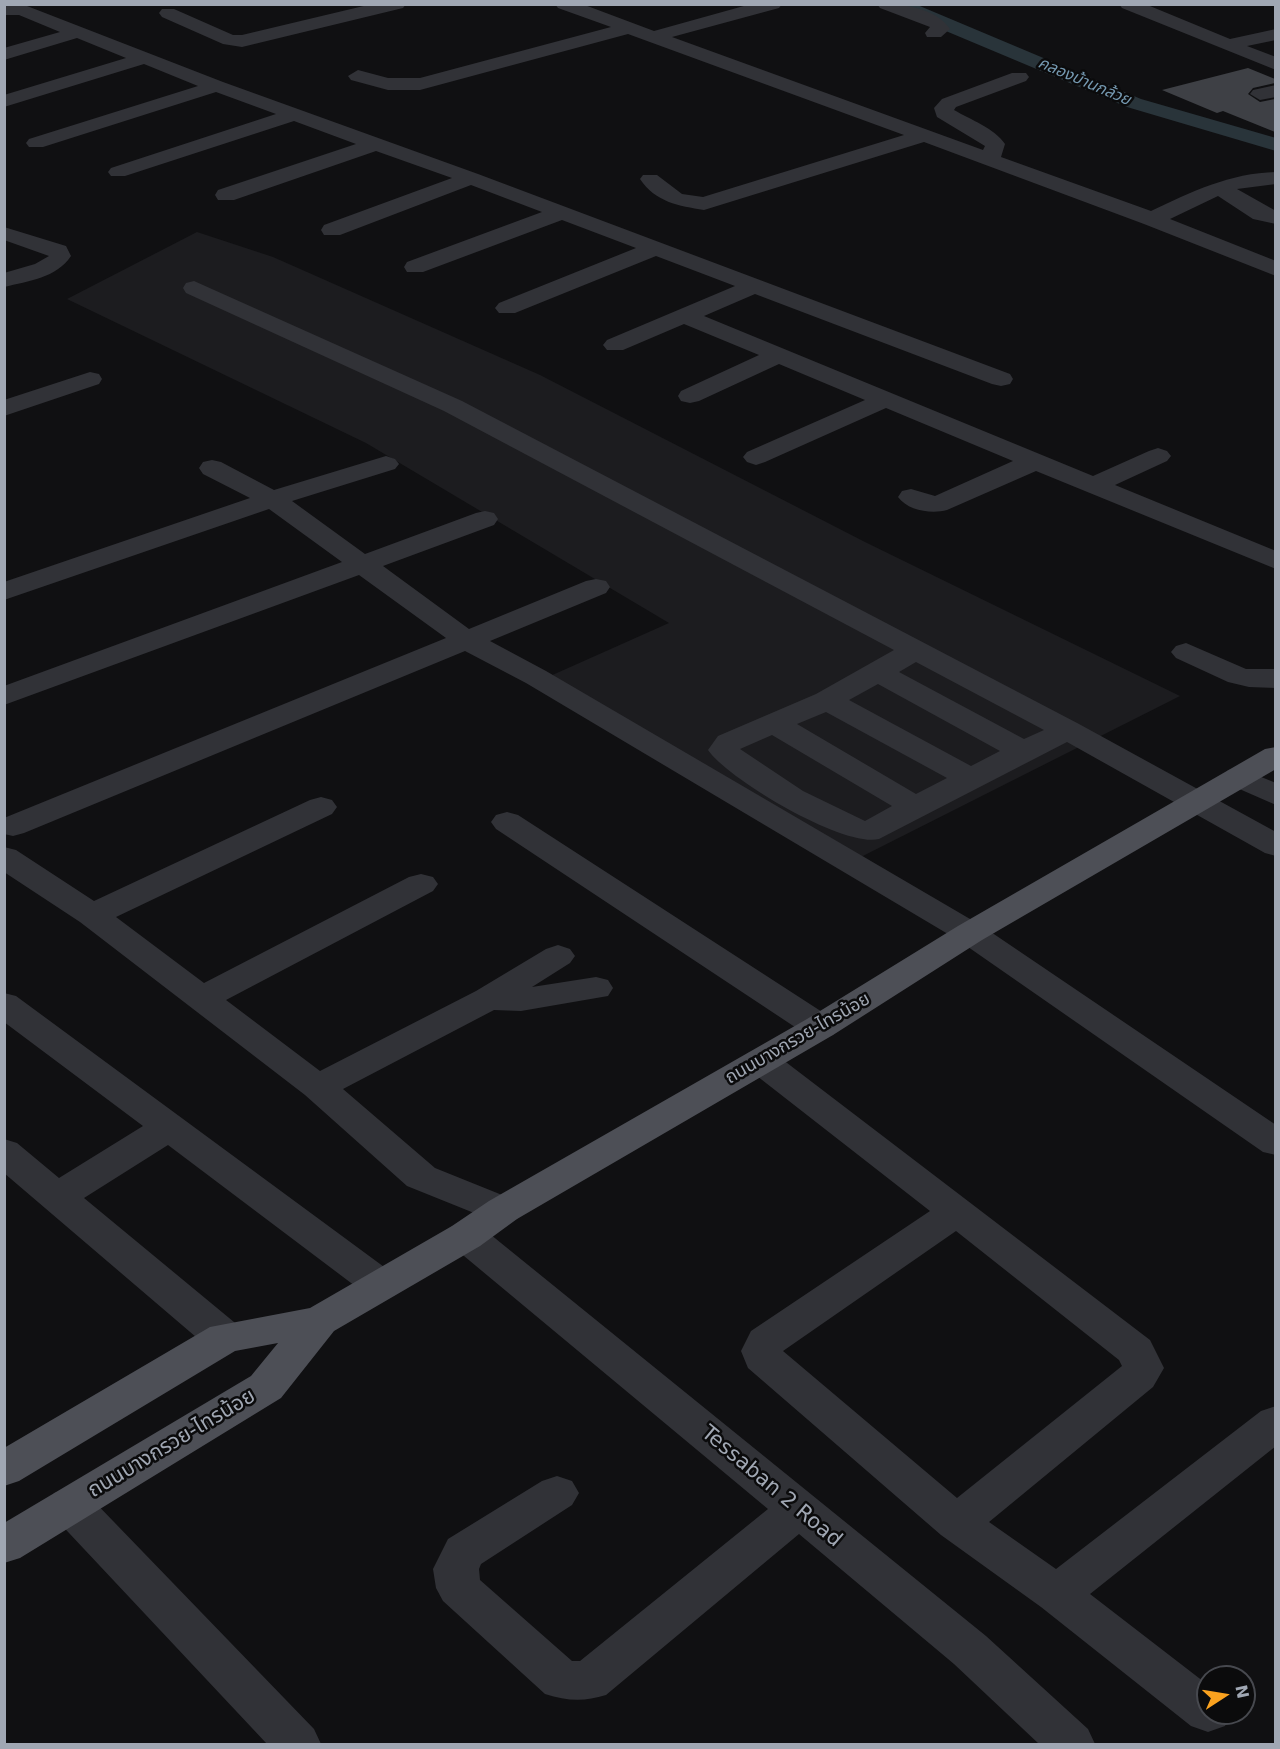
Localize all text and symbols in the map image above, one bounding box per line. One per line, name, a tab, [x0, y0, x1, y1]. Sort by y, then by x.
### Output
water label: คลองบ้านกล้วย	[1035, 54, 1133, 110]
street label: ถนนบางกรวย-ไทรน้อย	[722, 989, 874, 1089]
street label: ถนนบางกรวย-ไทรน้อย	[84, 1384, 260, 1504]
street label: Tessaban 2 Road	[696, 1421, 846, 1553]
north arrow	[1196, 1665, 1256, 1725]
text: N	[1231, 1683, 1253, 1700]

